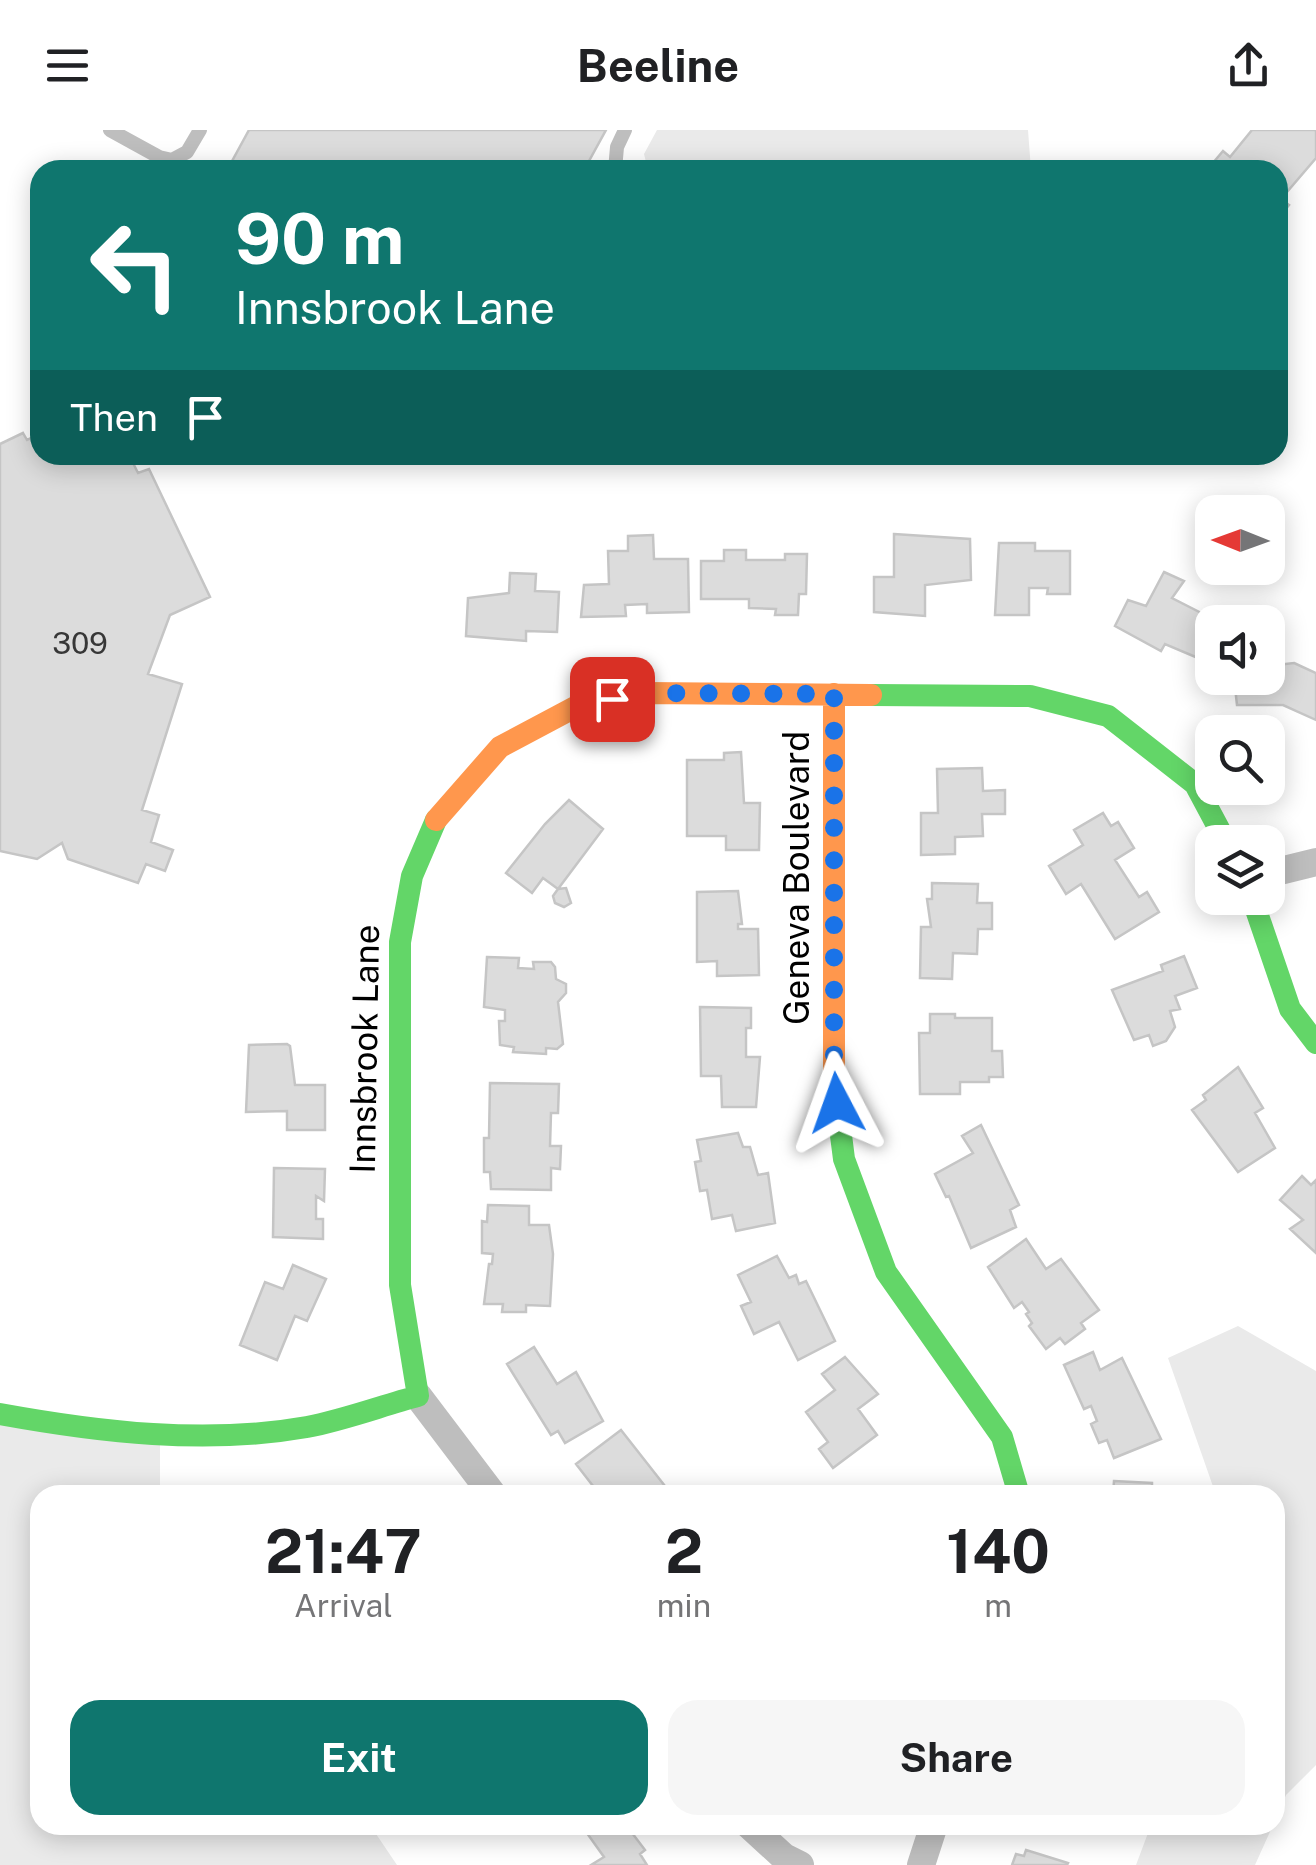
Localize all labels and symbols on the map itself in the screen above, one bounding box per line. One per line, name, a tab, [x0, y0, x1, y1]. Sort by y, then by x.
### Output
north arrow	[1195, 495, 1285, 585]
house number: 309	[52, 625, 108, 661]
pin	[570, 657, 655, 742]
street label: Geneva Boulevard	[776, 731, 817, 1025]
street label: Innsbrook Lane	[342, 924, 387, 1174]
position arrow	[785, 1051, 889, 1155]

